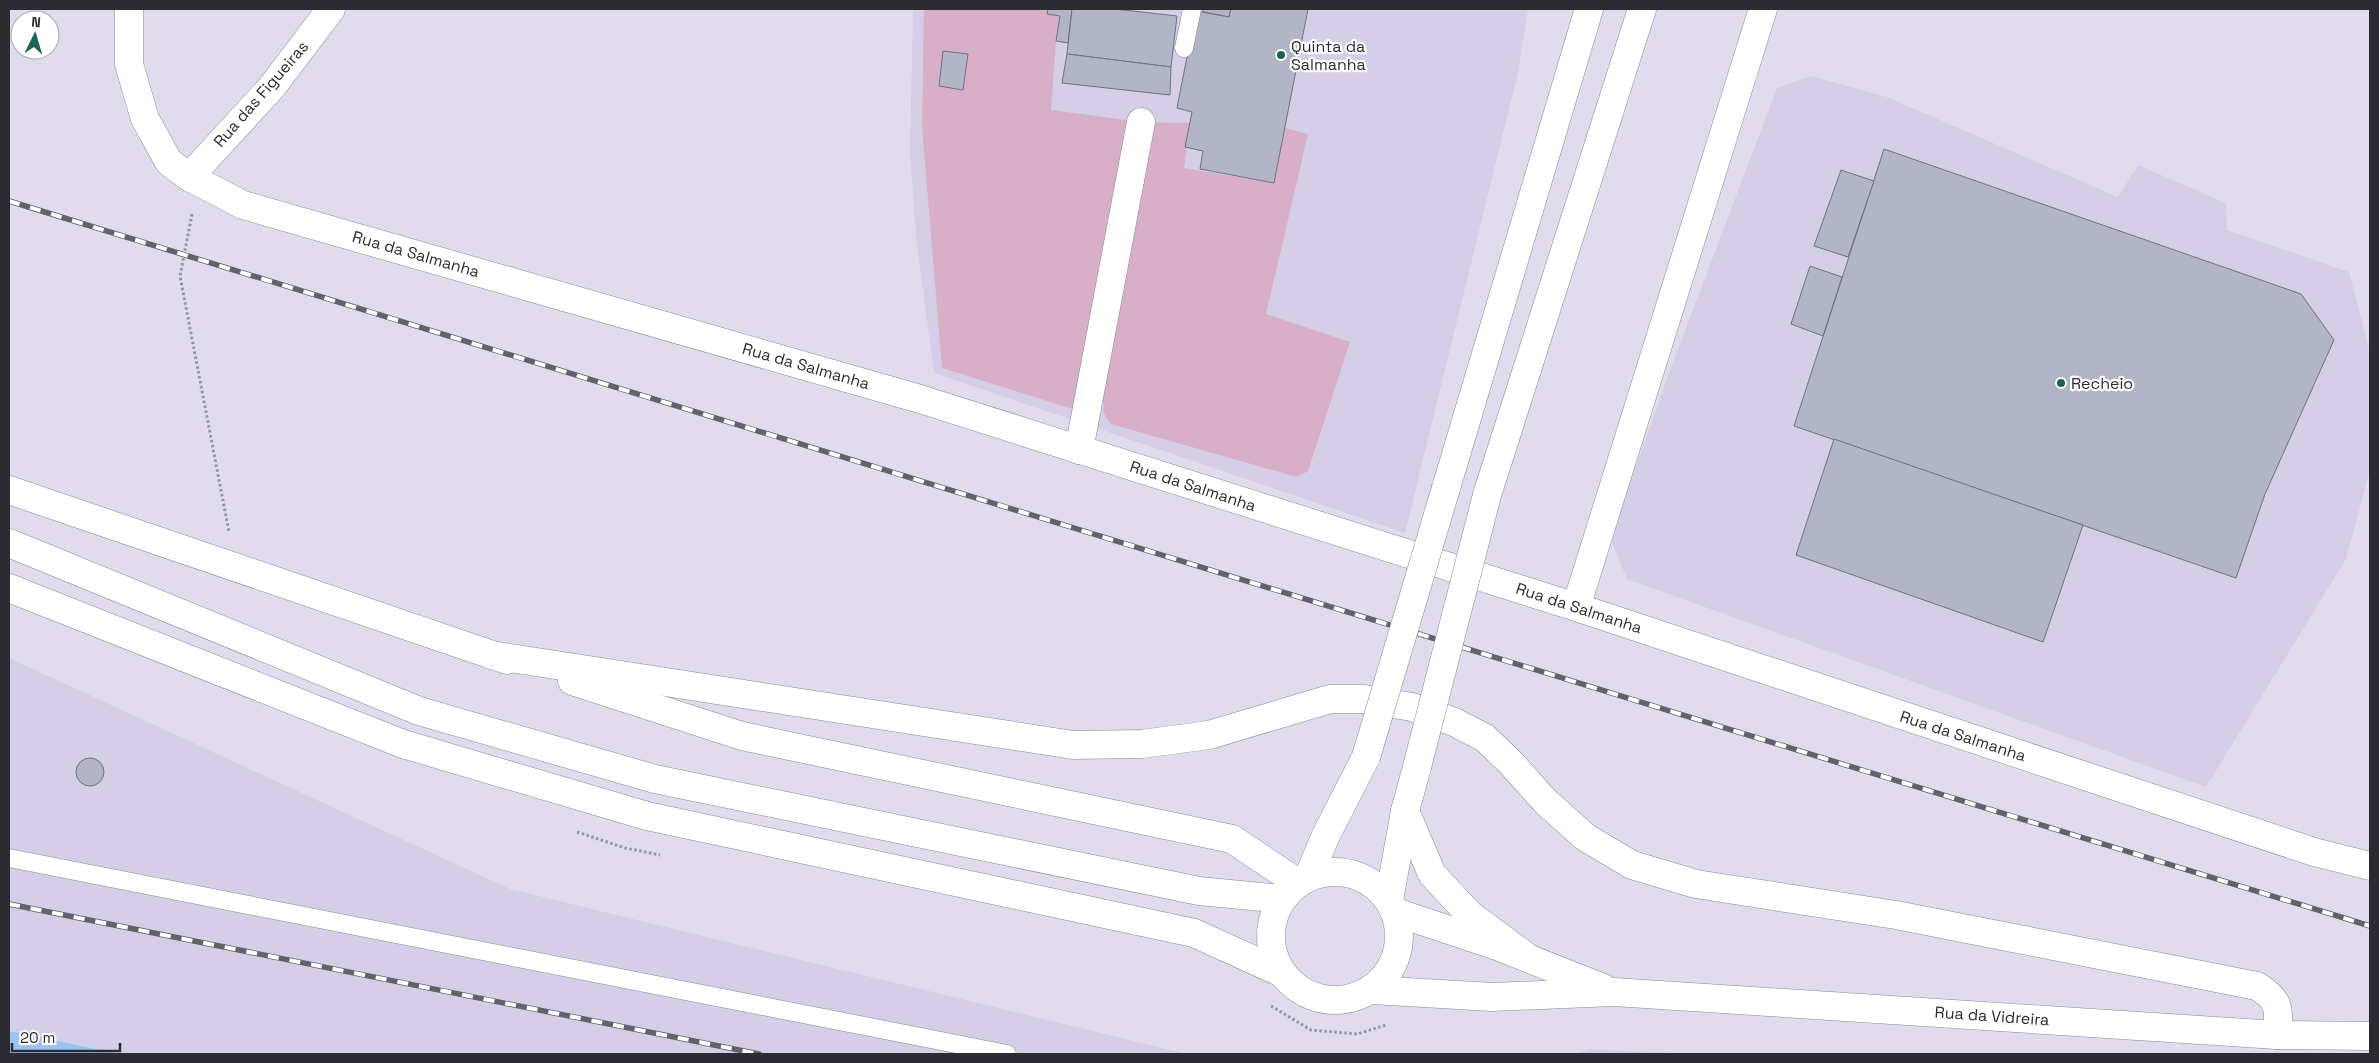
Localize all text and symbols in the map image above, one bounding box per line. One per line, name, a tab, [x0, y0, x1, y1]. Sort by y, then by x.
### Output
north arrow	[10, 10, 60, 60]
text: N	[31, 13, 42, 31]
street label: Rua das Figueiras	[209, 36, 313, 152]
place label: Quinta da Salmanha	[1291, 36, 1366, 75]
marker: Quinta da Salmanha	[1275, 49, 1287, 61]
street label: Rua da Salmanha	[350, 226, 482, 282]
street label: Rua da Salmanha	[740, 338, 872, 394]
place label: Recheio	[2071, 373, 2133, 394]
marker: Recheio	[2055, 377, 2067, 389]
street label: Rua da Salmanha	[1127, 456, 1259, 516]
street label: Rua da Salmanha	[1513, 578, 1645, 638]
street label: Rua da Salmanha	[1897, 706, 2029, 766]
street label: Rua da Vidreira	[1934, 1002, 2050, 1030]
scale bar	[12, 1020, 120, 1052]
text: 20 m	[20, 1028, 55, 1047]

